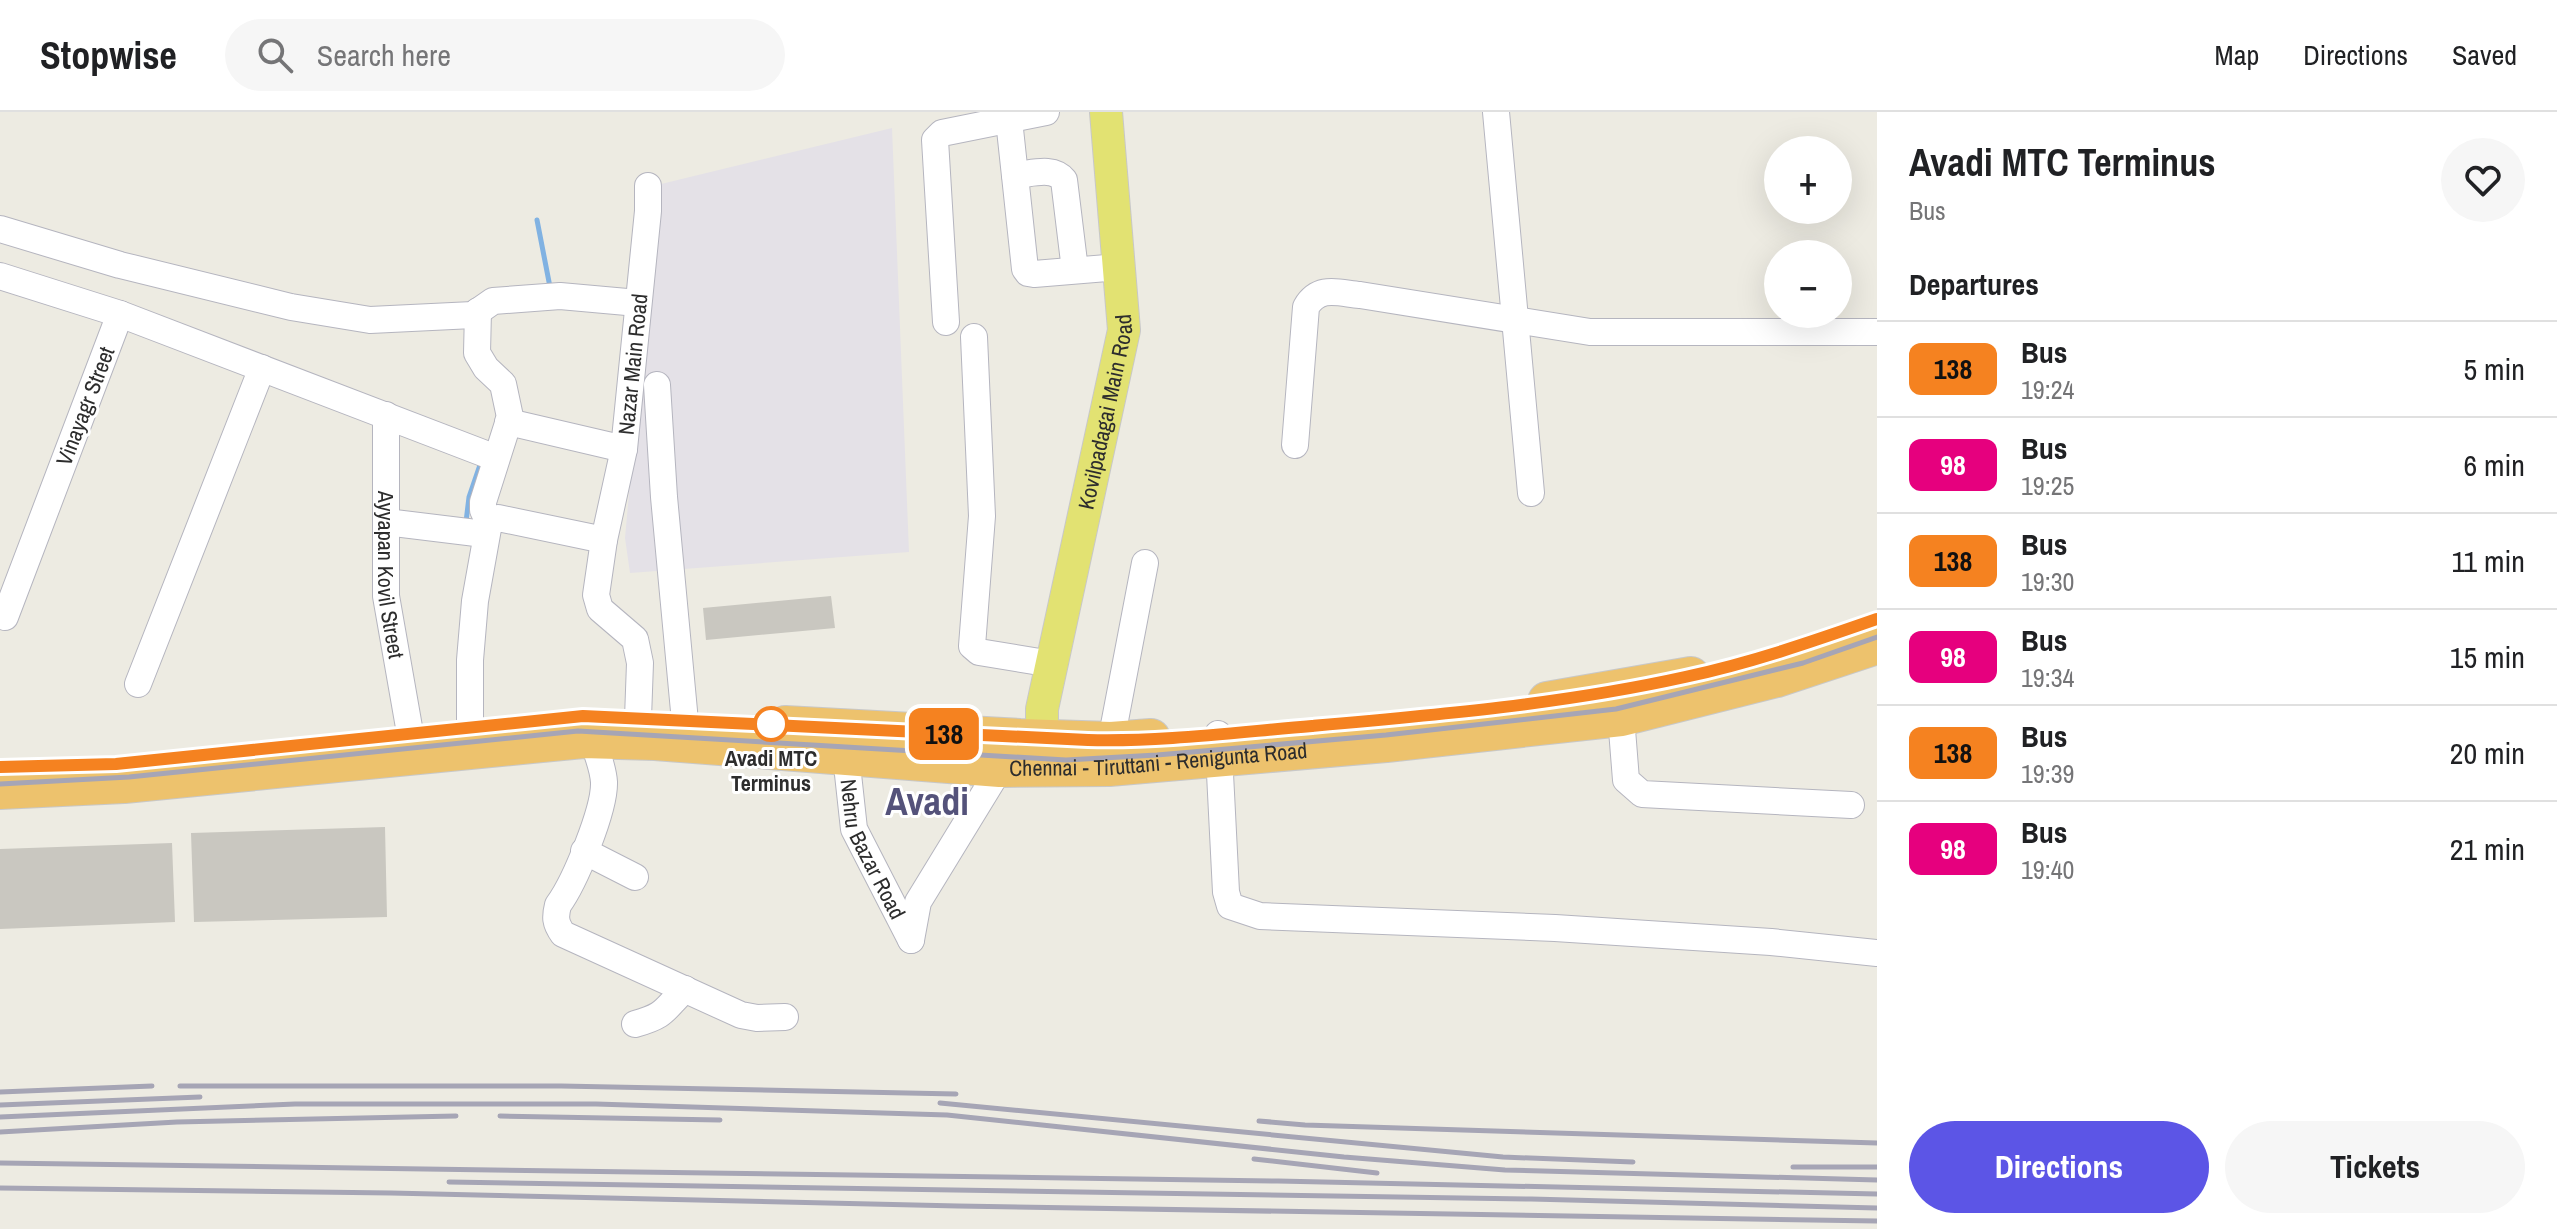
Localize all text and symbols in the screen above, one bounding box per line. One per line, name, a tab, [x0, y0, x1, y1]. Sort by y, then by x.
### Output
search box	[225, 19, 785, 91]
text: Stopwise	[40, 30, 177, 81]
icon: search	[253, 33, 297, 77]
text: Search here	[317, 35, 451, 75]
text: Map	[2215, 36, 2259, 74]
text: Directions	[2303, 36, 2408, 74]
text: Saved	[2452, 36, 2517, 74]
map controls	[1764, 136, 1852, 328]
button: +	[1764, 136, 1852, 224]
text: Avadi MTC Terminus	[1909, 137, 2216, 188]
button: heart	[2441, 138, 2525, 222]
text: Bus	[1909, 193, 1946, 228]
button: −	[1764, 240, 1852, 328]
text: Departures	[1909, 264, 2039, 304]
street label: Nazar Main Road	[611, 292, 655, 436]
street label: Kovilpadagai Main Road	[1071, 313, 1139, 512]
text: Bus	[2021, 332, 2067, 372]
street label: Vinayagr Street	[49, 342, 121, 470]
text: 5 min	[2463, 349, 2525, 389]
text: 138	[1934, 350, 1972, 388]
text: 19:24	[2021, 372, 2074, 407]
text: Bus	[2021, 428, 2067, 468]
text: 6 min	[2463, 445, 2525, 485]
text: 98	[1940, 446, 1966, 484]
text: 19:25	[2021, 468, 2074, 503]
street label: Ayyapan Kovil Street	[371, 490, 412, 661]
text: Bus	[2021, 524, 2067, 564]
text: 11 min	[2452, 541, 2525, 581]
text: 138	[1934, 542, 1972, 580]
text: 19:30	[2021, 564, 2074, 599]
text: Bus	[2021, 620, 2067, 660]
text: 15 min	[2450, 637, 2525, 677]
text: 98	[1940, 638, 1966, 676]
text: 19:34	[2021, 660, 2074, 695]
marker: Avadi MTC Terminus	[754, 707, 788, 741]
line badge: 138	[898, 708, 990, 760]
text: 138	[925, 715, 963, 753]
text: Bus	[2021, 716, 2067, 756]
text: 20 min	[2450, 733, 2525, 773]
text: 138	[1934, 734, 1972, 772]
street label: Chennai - Tiruttani - Renigunta Road	[1009, 735, 1308, 783]
place label: Avadi MTC Terminus	[725, 743, 817, 798]
text: 19:39	[2021, 756, 2074, 791]
district label: Avadi	[885, 776, 969, 827]
street label: Nehru Bazar Road	[834, 777, 913, 924]
text: Bus	[2021, 812, 2067, 852]
text: 21 min	[2450, 829, 2525, 869]
text: 98	[1940, 830, 1966, 868]
text: 19:40	[2021, 852, 2074, 887]
button: Directions	[1909, 1121, 2209, 1213]
button: Tickets	[2225, 1121, 2525, 1213]

